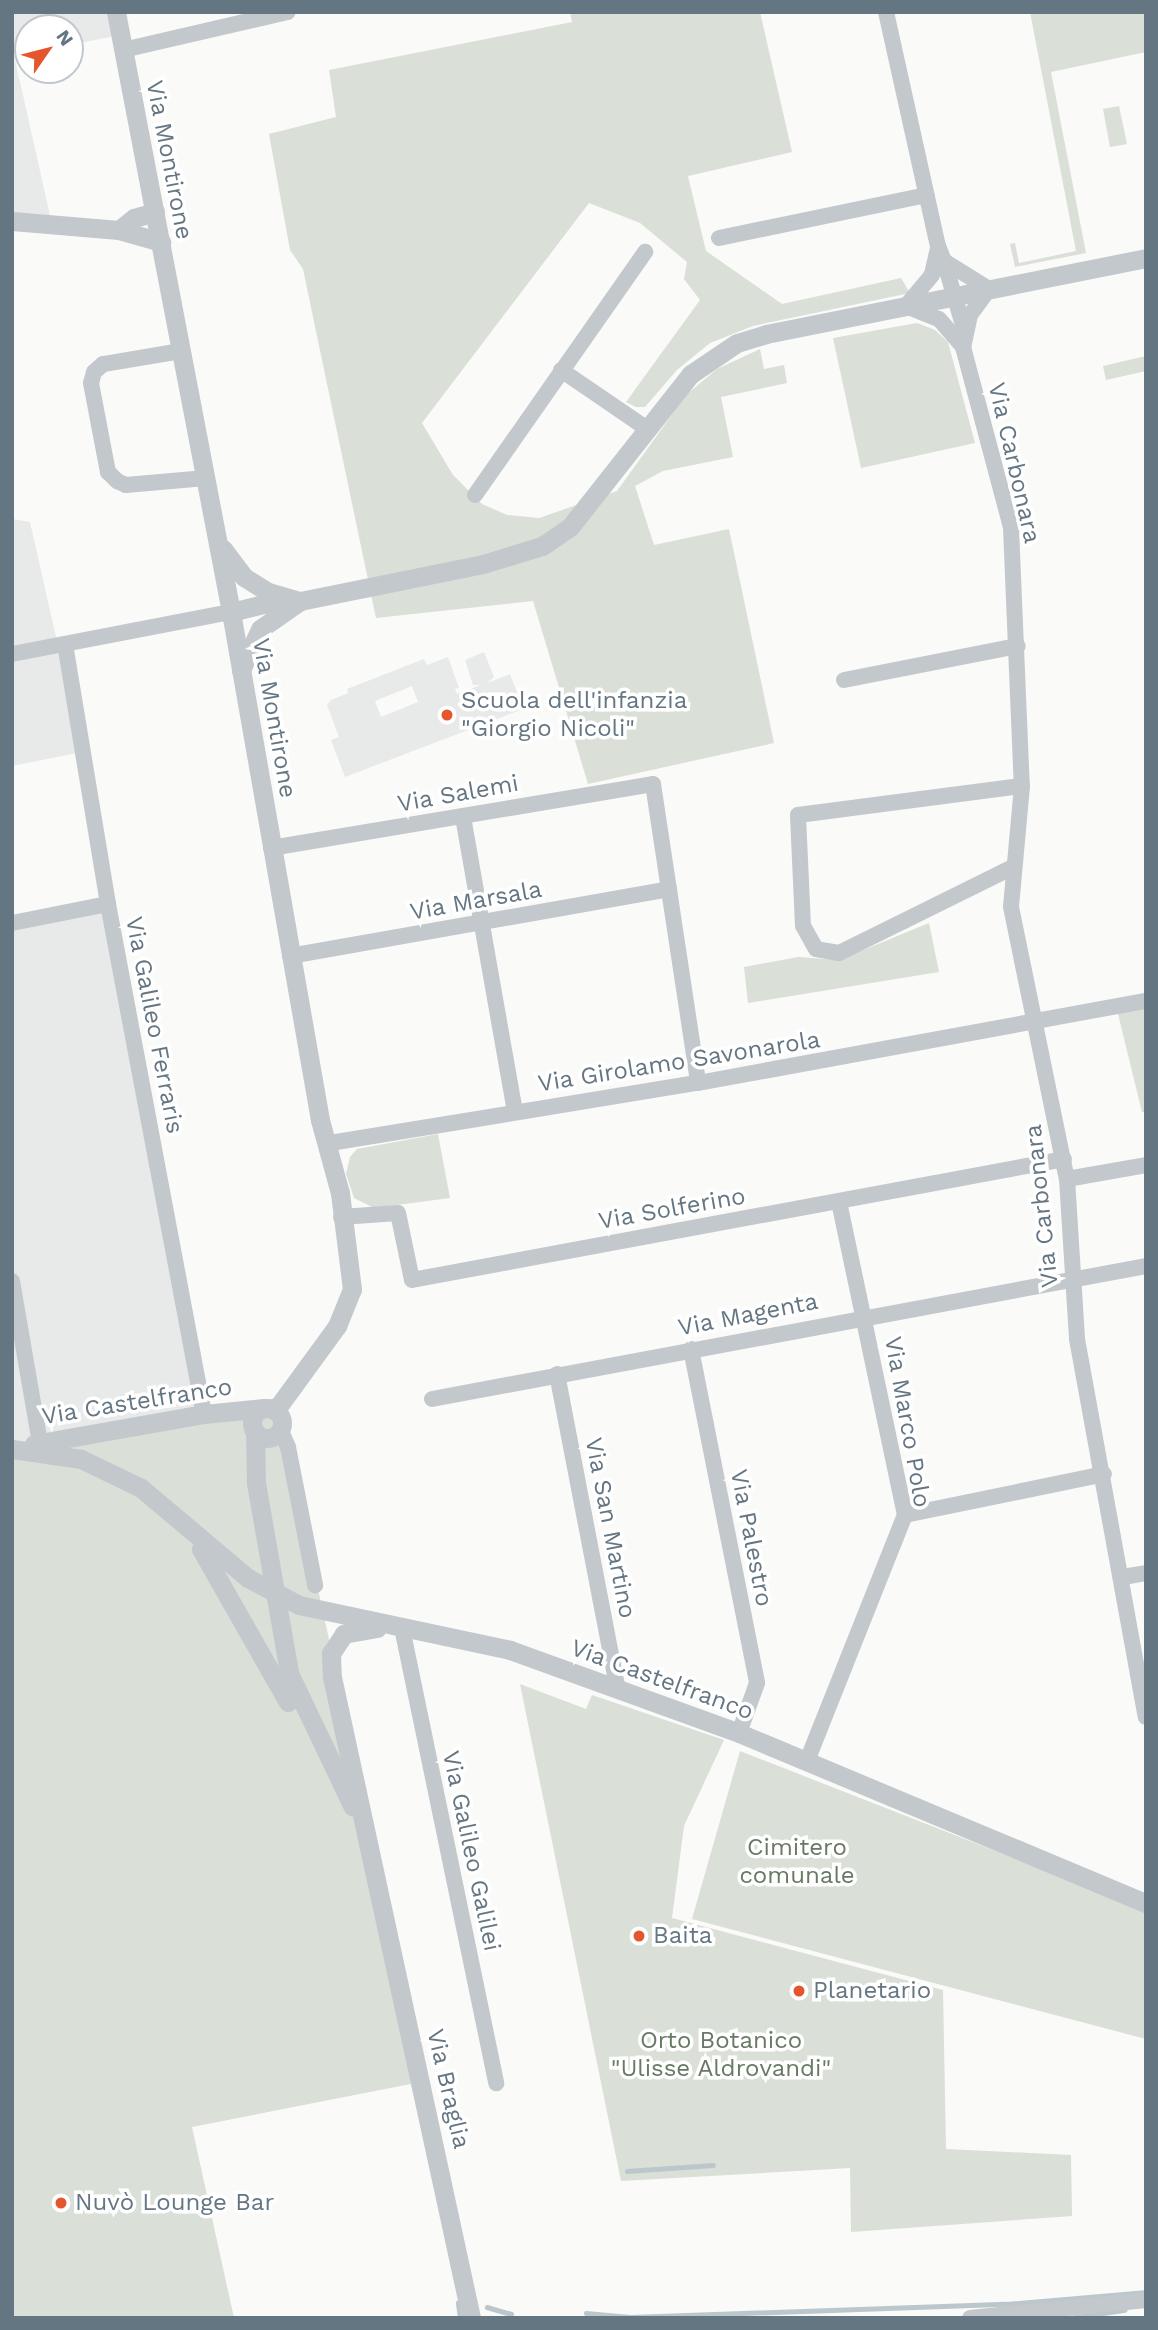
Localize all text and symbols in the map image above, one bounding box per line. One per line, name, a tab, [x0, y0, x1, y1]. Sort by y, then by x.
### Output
north arrow	[14, 14, 84, 84]
text: N	[52, 25, 78, 50]
street label: Via Montirone	[139, 78, 199, 242]
street label: Via Carbonara	[981, 380, 1047, 546]
street label: Via Montirone	[246, 636, 302, 800]
place label: Scuola dell'infanzia "Giorgio Nicoli"	[461, 687, 688, 743]
marker: Scuola dell'infanzia "Giorgio Nicoli"	[439, 707, 455, 723]
street label: Via Salemi	[395, 769, 521, 819]
street label: Via Marsala	[407, 875, 545, 927]
street label: Via Galileo Ferraris	[119, 914, 189, 1136]
street label: Via Girolamo Savonarola	[535, 1025, 823, 1099]
street label: Via Carbonara	[1019, 1123, 1065, 1289]
street label: Via Solferino	[596, 1182, 748, 1236]
street label: Via Magenta	[675, 1287, 821, 1343]
street label: Via Marco Polo	[878, 1334, 936, 1510]
street label: Via Castelfranco	[40, 1373, 234, 1431]
street label: Via San Martino	[578, 1435, 642, 1621]
street label: Via Palestro	[724, 1467, 778, 1609]
street label: Via Castelfranco	[566, 1633, 758, 1727]
street label: Via Galileo Galilei	[436, 1748, 506, 1954]
park label: Cimitero comunale	[739, 1834, 855, 1890]
place label: Baita	[653, 1922, 712, 1950]
marker: Baita	[631, 1928, 647, 1944]
place label: Planetario	[813, 1977, 931, 2005]
marker: Planetario	[791, 1983, 807, 1999]
street label: Via Braglia	[420, 2026, 476, 2152]
park label: Orto Botanico "Ulisse Aldrovandi"	[610, 2027, 832, 2083]
place label: Nuvò Lounge Bar	[75, 2189, 274, 2217]
marker: Nuvò Lounge Bar	[53, 2195, 69, 2211]

